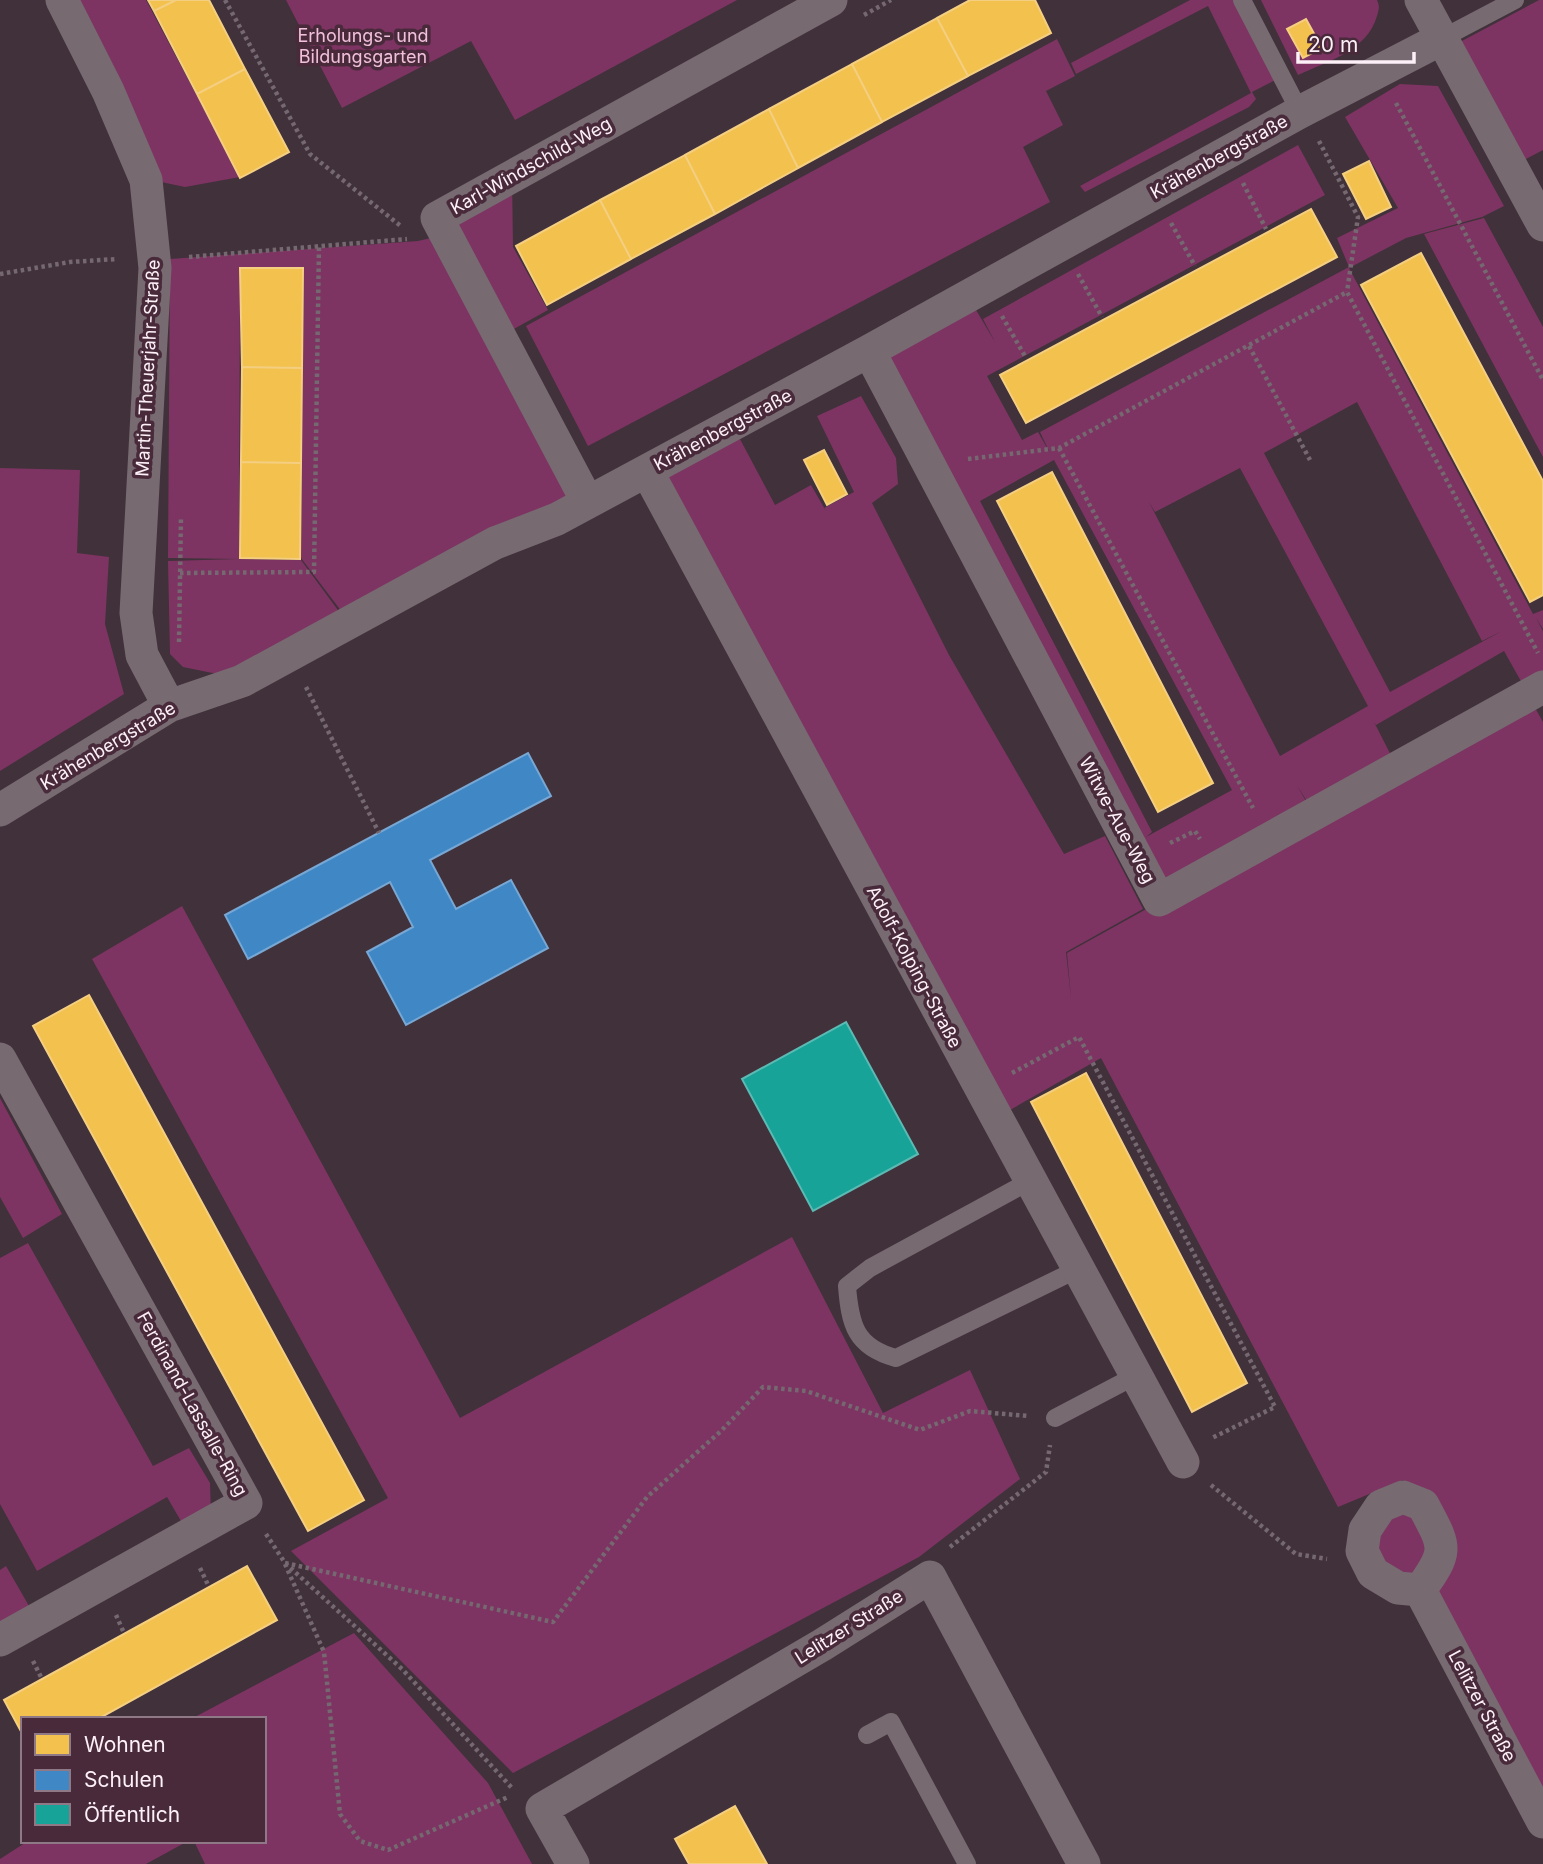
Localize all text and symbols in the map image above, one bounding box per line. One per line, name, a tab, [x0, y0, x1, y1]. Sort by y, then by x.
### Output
scale bar	[1298, 21, 1414, 65]
park label: Erholungs- und Bildungsgarten	[297, 25, 429, 67]
text: 20 m	[1308, 32, 1358, 57]
street label: Krähenbergstraße	[1146, 110, 1291, 203]
street label: Karl-Windschild-Weg	[447, 113, 615, 219]
street label: Martin-Theuerjahr-Straße	[131, 259, 164, 477]
street label: Krähenbergstraße	[650, 384, 796, 475]
street label: Krähenbergstraße	[36, 697, 179, 794]
street label: Witwe-Aue-Weg	[1075, 753, 1160, 887]
street label: Adolf-Kolping-Straße	[863, 882, 966, 1052]
street label: Ferdinand-Lassalle-Ring	[133, 1308, 252, 1500]
street label: Lelitzer Straße	[791, 1585, 907, 1668]
street label: Lelitzer Straße	[1444, 1646, 1521, 1765]
legend	[21, 1717, 266, 1843]
text: Wohnen	[84, 1732, 166, 1757]
text: Schulen	[84, 1767, 164, 1792]
text: Öffentlich	[84, 1802, 180, 1827]

